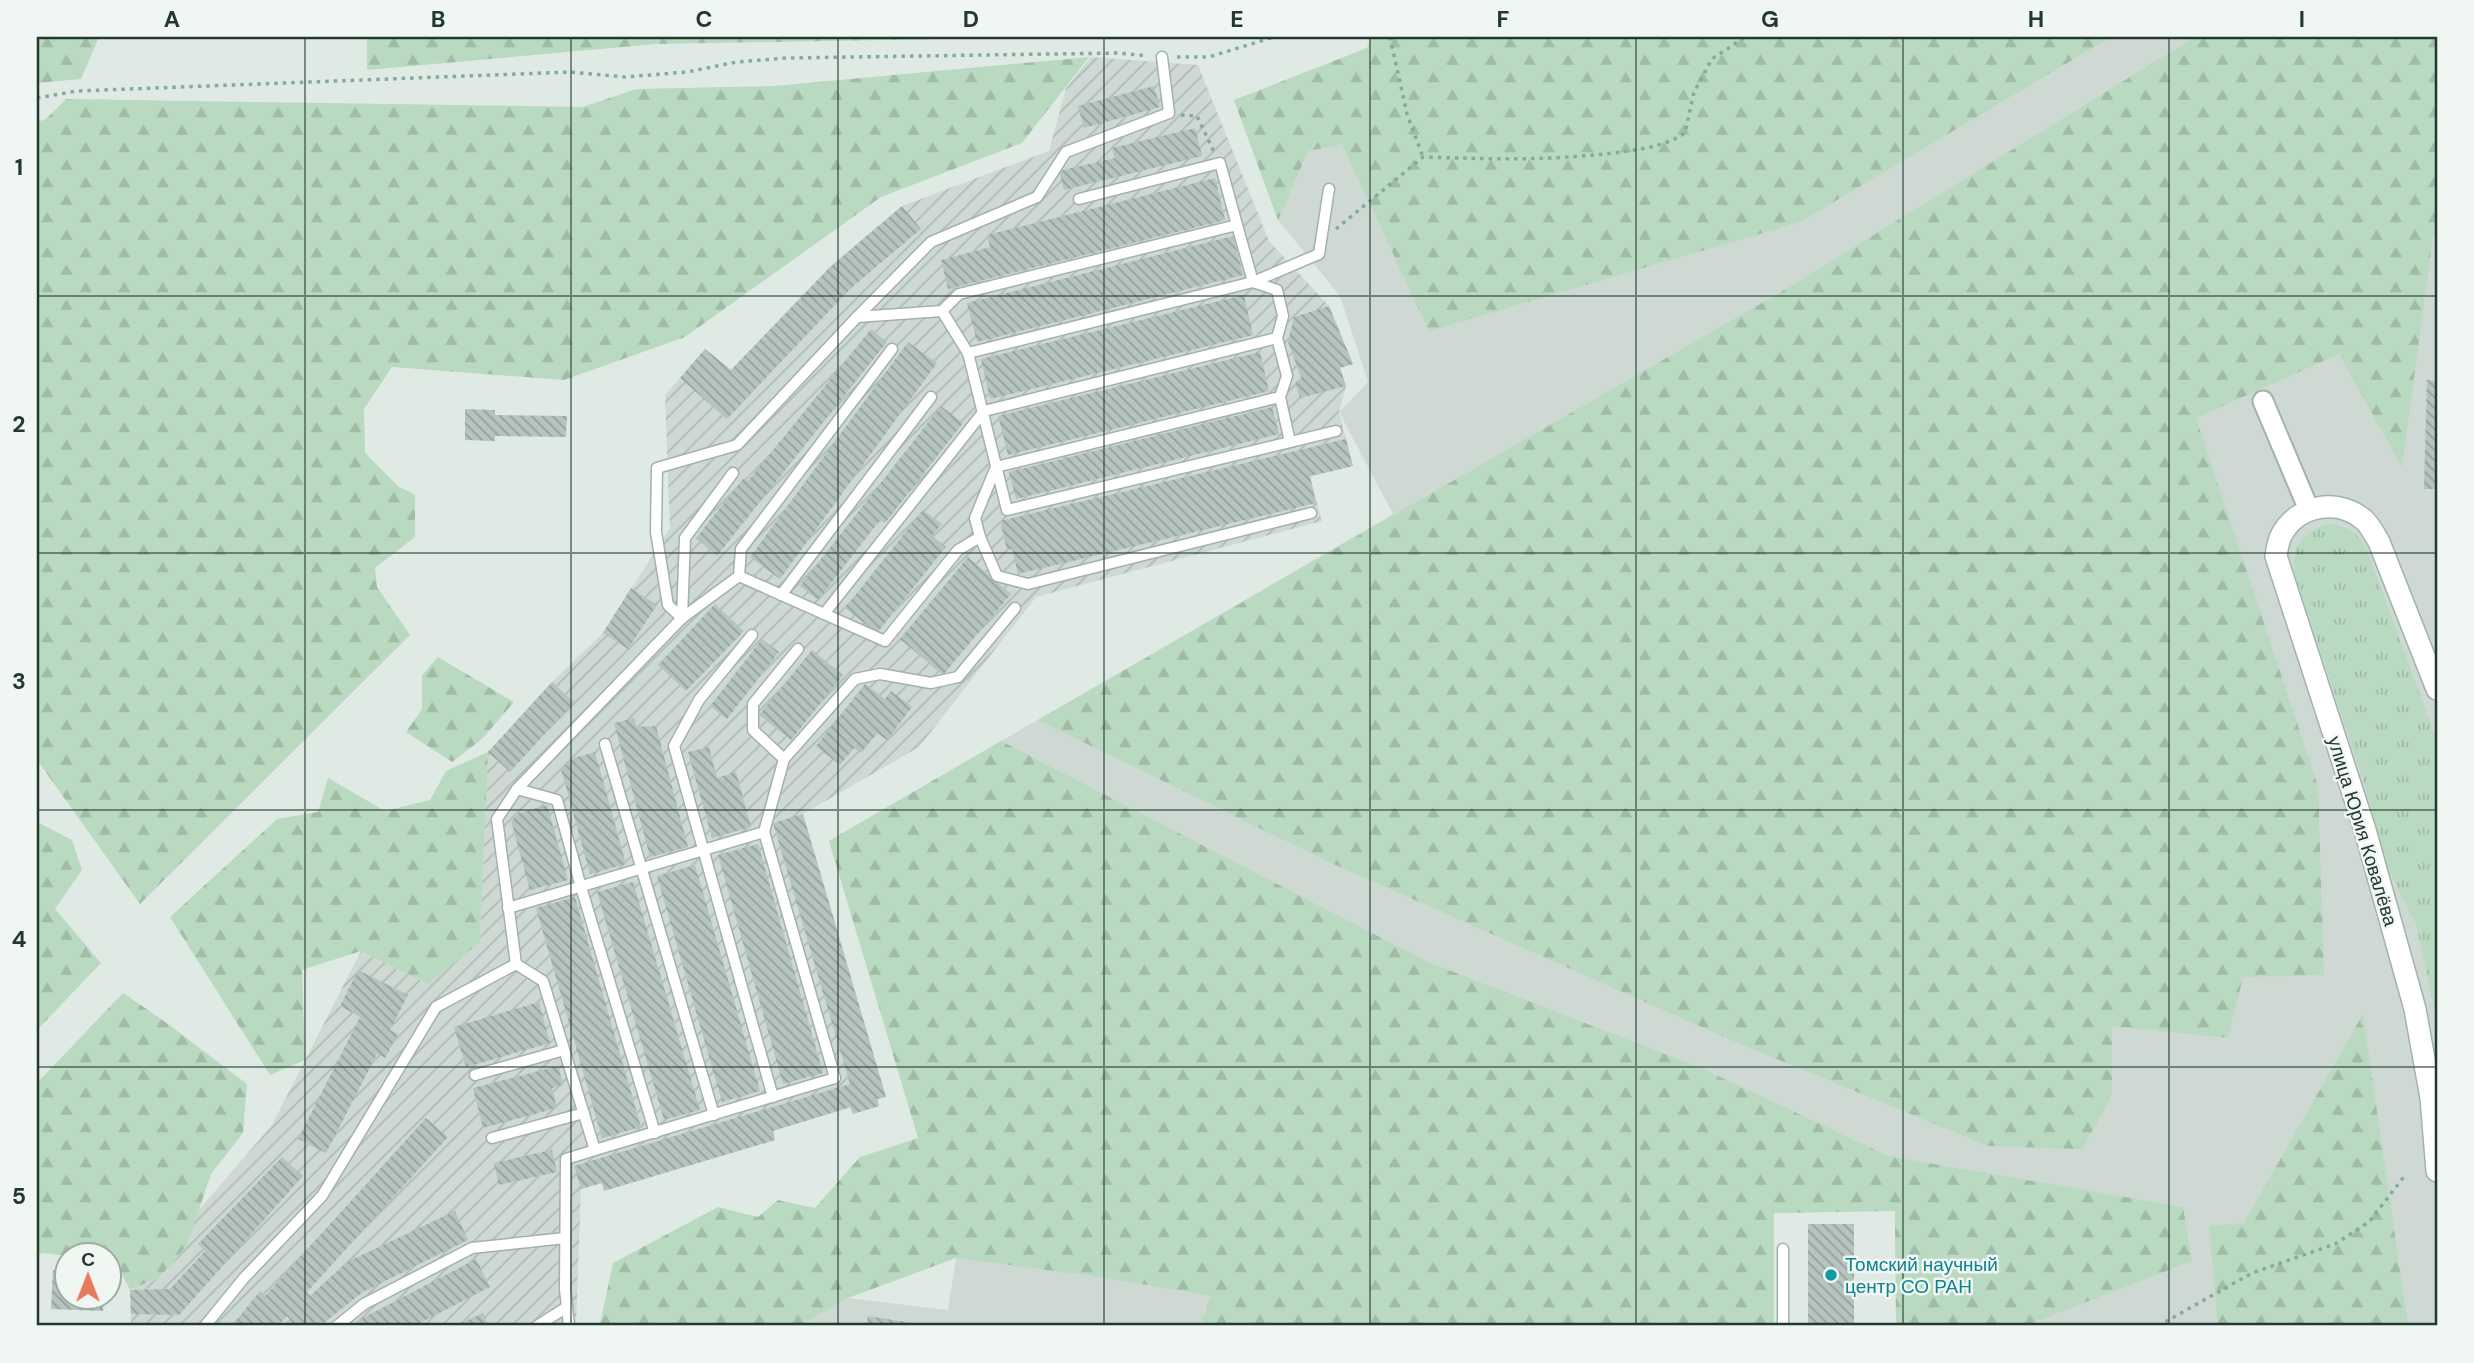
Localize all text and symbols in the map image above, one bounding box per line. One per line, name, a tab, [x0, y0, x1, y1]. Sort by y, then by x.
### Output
text: A	[164, 4, 180, 34]
text: B	[431, 4, 445, 34]
text: C	[696, 4, 712, 34]
text: D	[963, 4, 979, 34]
text: E	[1230, 4, 1244, 34]
text: F	[1497, 4, 1510, 34]
text: G	[1761, 4, 1779, 34]
text: H	[2028, 4, 2044, 34]
text: I	[2299, 4, 2305, 34]
text: 1	[15, 152, 23, 182]
text: 2	[12, 409, 26, 439]
text: 3	[12, 666, 26, 696]
street label: улица Юрия Ковалёва	[2322, 733, 2403, 929]
text: 4	[12, 924, 27, 954]
text: 5	[12, 1181, 26, 1211]
north arrow	[52, 1240, 122, 1310]
text: С	[81, 1247, 95, 1272]
place label: Томский научный центр СО РАН	[1845, 1252, 1998, 1299]
marker: Томский научный центр СО РАН	[1823, 1267, 1839, 1283]

